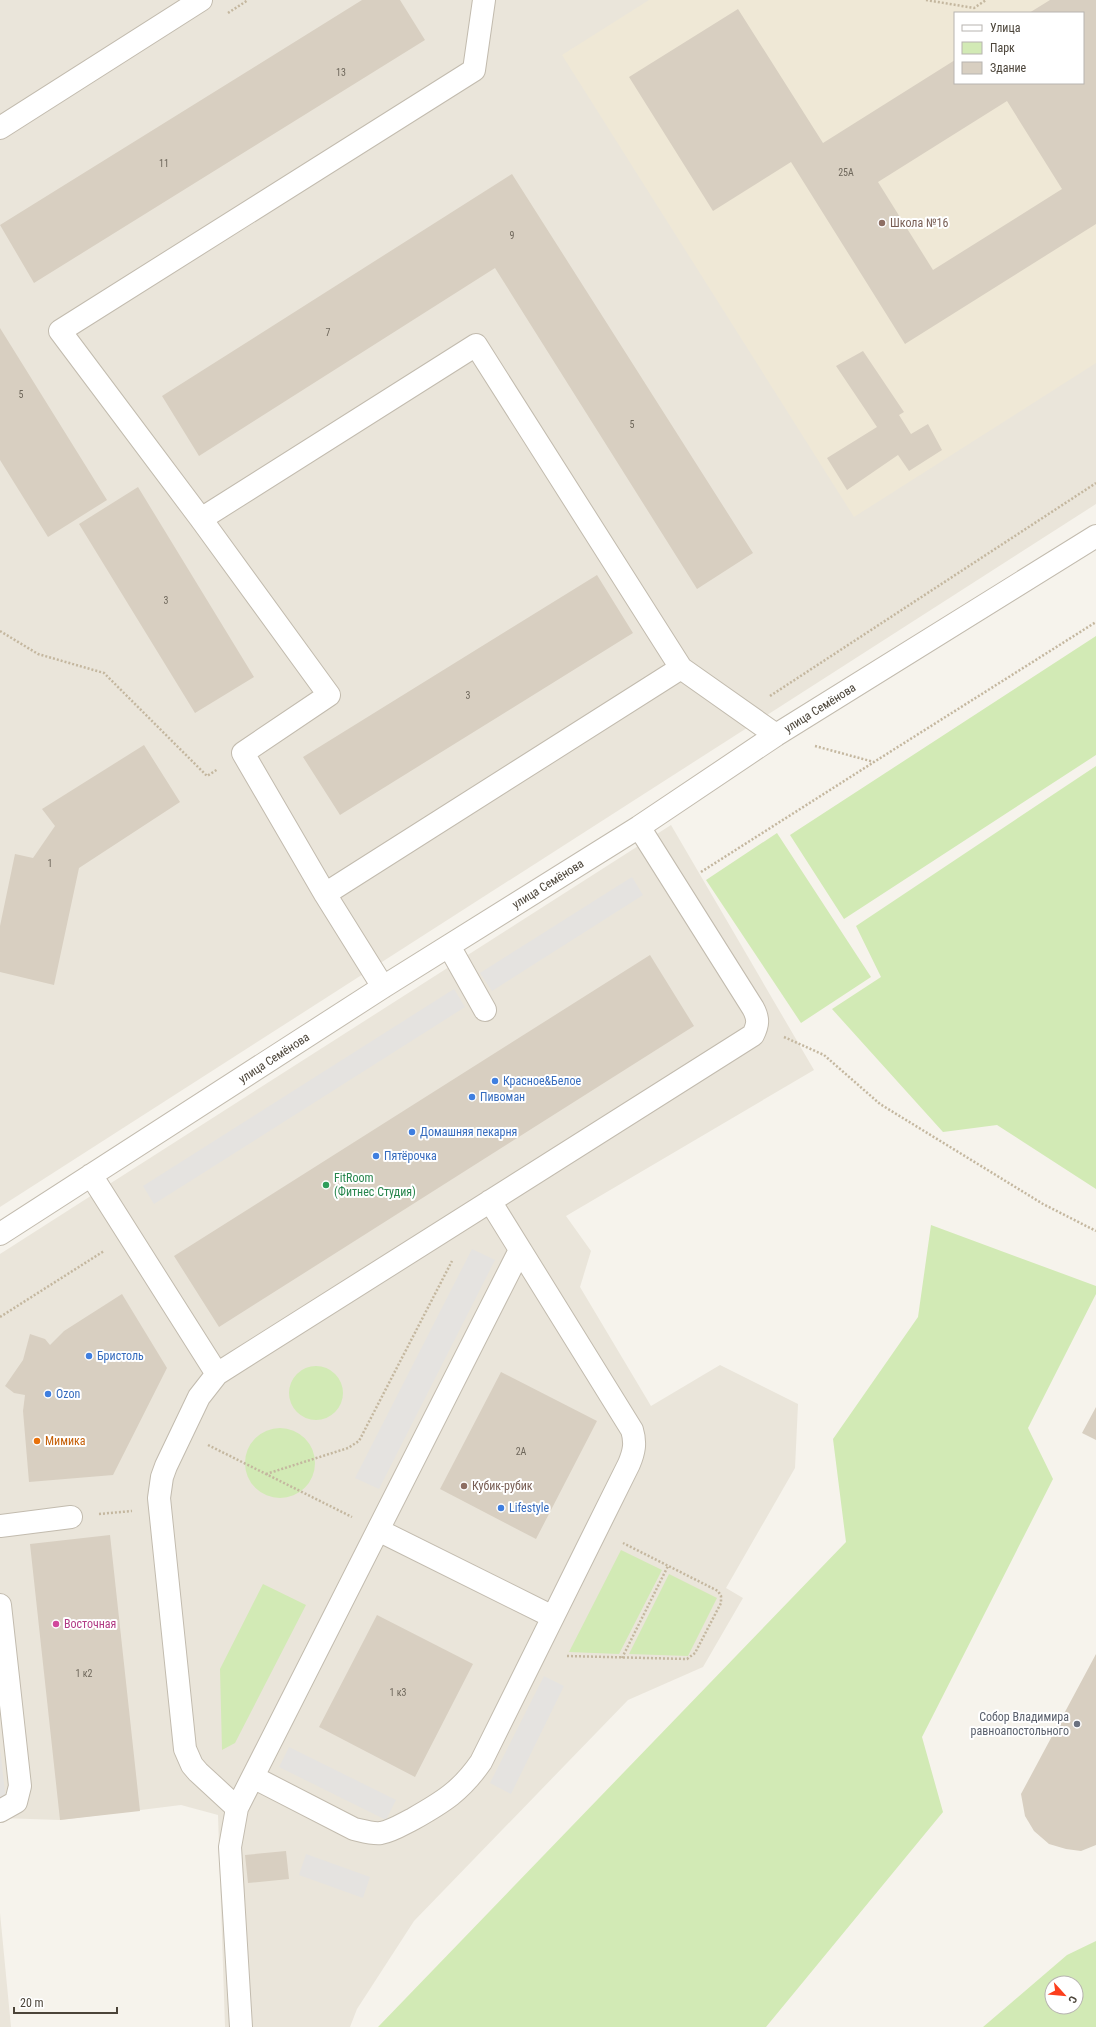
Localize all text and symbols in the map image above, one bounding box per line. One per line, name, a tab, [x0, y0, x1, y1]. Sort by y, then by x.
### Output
legend	[954, 12, 1084, 84]
text: Улица	[990, 21, 1021, 35]
text: Парк	[990, 41, 1015, 55]
text: Здание	[990, 61, 1027, 75]
house number: 13	[336, 67, 346, 78]
house number: 11	[159, 158, 169, 169]
house number: 25А	[838, 167, 854, 178]
place label: Школа №16	[890, 216, 949, 230]
marker: Школа №16	[877, 218, 887, 228]
house number: 9	[510, 230, 515, 241]
house number: 7	[326, 327, 331, 338]
house number: 5	[19, 389, 24, 400]
house number: 5	[630, 419, 635, 430]
house number: 3	[164, 595, 169, 606]
street label: улица Семёнова	[782, 680, 858, 736]
house number: 3	[466, 690, 471, 701]
street label: улица Семёнова	[510, 856, 586, 912]
house number: 1	[48, 858, 52, 869]
street label: улица Семёнова	[236, 1030, 312, 1086]
place label: Красное&Белое	[503, 1074, 581, 1088]
marker: Красное&Белое	[490, 1076, 500, 1086]
place label: Пивоман	[480, 1090, 525, 1104]
marker: Пивоман	[467, 1092, 477, 1102]
place label: Домашняя пекарня	[420, 1125, 517, 1139]
marker: Домашняя пекарня	[407, 1127, 417, 1137]
place label: Пятёрочка	[384, 1149, 437, 1163]
marker: Пятёрочка	[371, 1151, 381, 1161]
place label: FitRoom (Фитнес Студия)	[334, 1171, 416, 1199]
marker: FitRoom (Фитнес Студия)	[321, 1180, 331, 1190]
place label: Бристоль	[97, 1349, 144, 1363]
marker: Бристоль	[84, 1351, 94, 1361]
place label: Ozon	[56, 1387, 80, 1401]
marker: Ozon	[43, 1389, 53, 1399]
place label: Мимика	[45, 1434, 86, 1448]
marker: Мимика	[32, 1436, 42, 1446]
house number: 2А	[516, 1446, 527, 1457]
place label: Кубик-рубик	[472, 1479, 533, 1493]
marker: Кубик-рубик	[459, 1481, 469, 1491]
place label: Lifestyle	[509, 1501, 550, 1515]
marker: Lifestyle	[496, 1503, 506, 1513]
place label: Восточная	[64, 1617, 116, 1631]
marker: Восточная	[51, 1619, 61, 1629]
house number: 1 к2	[76, 1668, 93, 1679]
house number: 1 к3	[390, 1687, 407, 1698]
place label: Собор Владимира равноапостольного	[971, 1710, 1069, 1738]
marker: Собор Владимира равноапостольного	[1072, 1719, 1082, 1729]
north arrow	[1044, 1975, 1084, 2015]
scale bar	[14, 1989, 117, 2015]
text: С	[1065, 1994, 1080, 2005]
text: 20 m	[20, 1996, 44, 2010]

